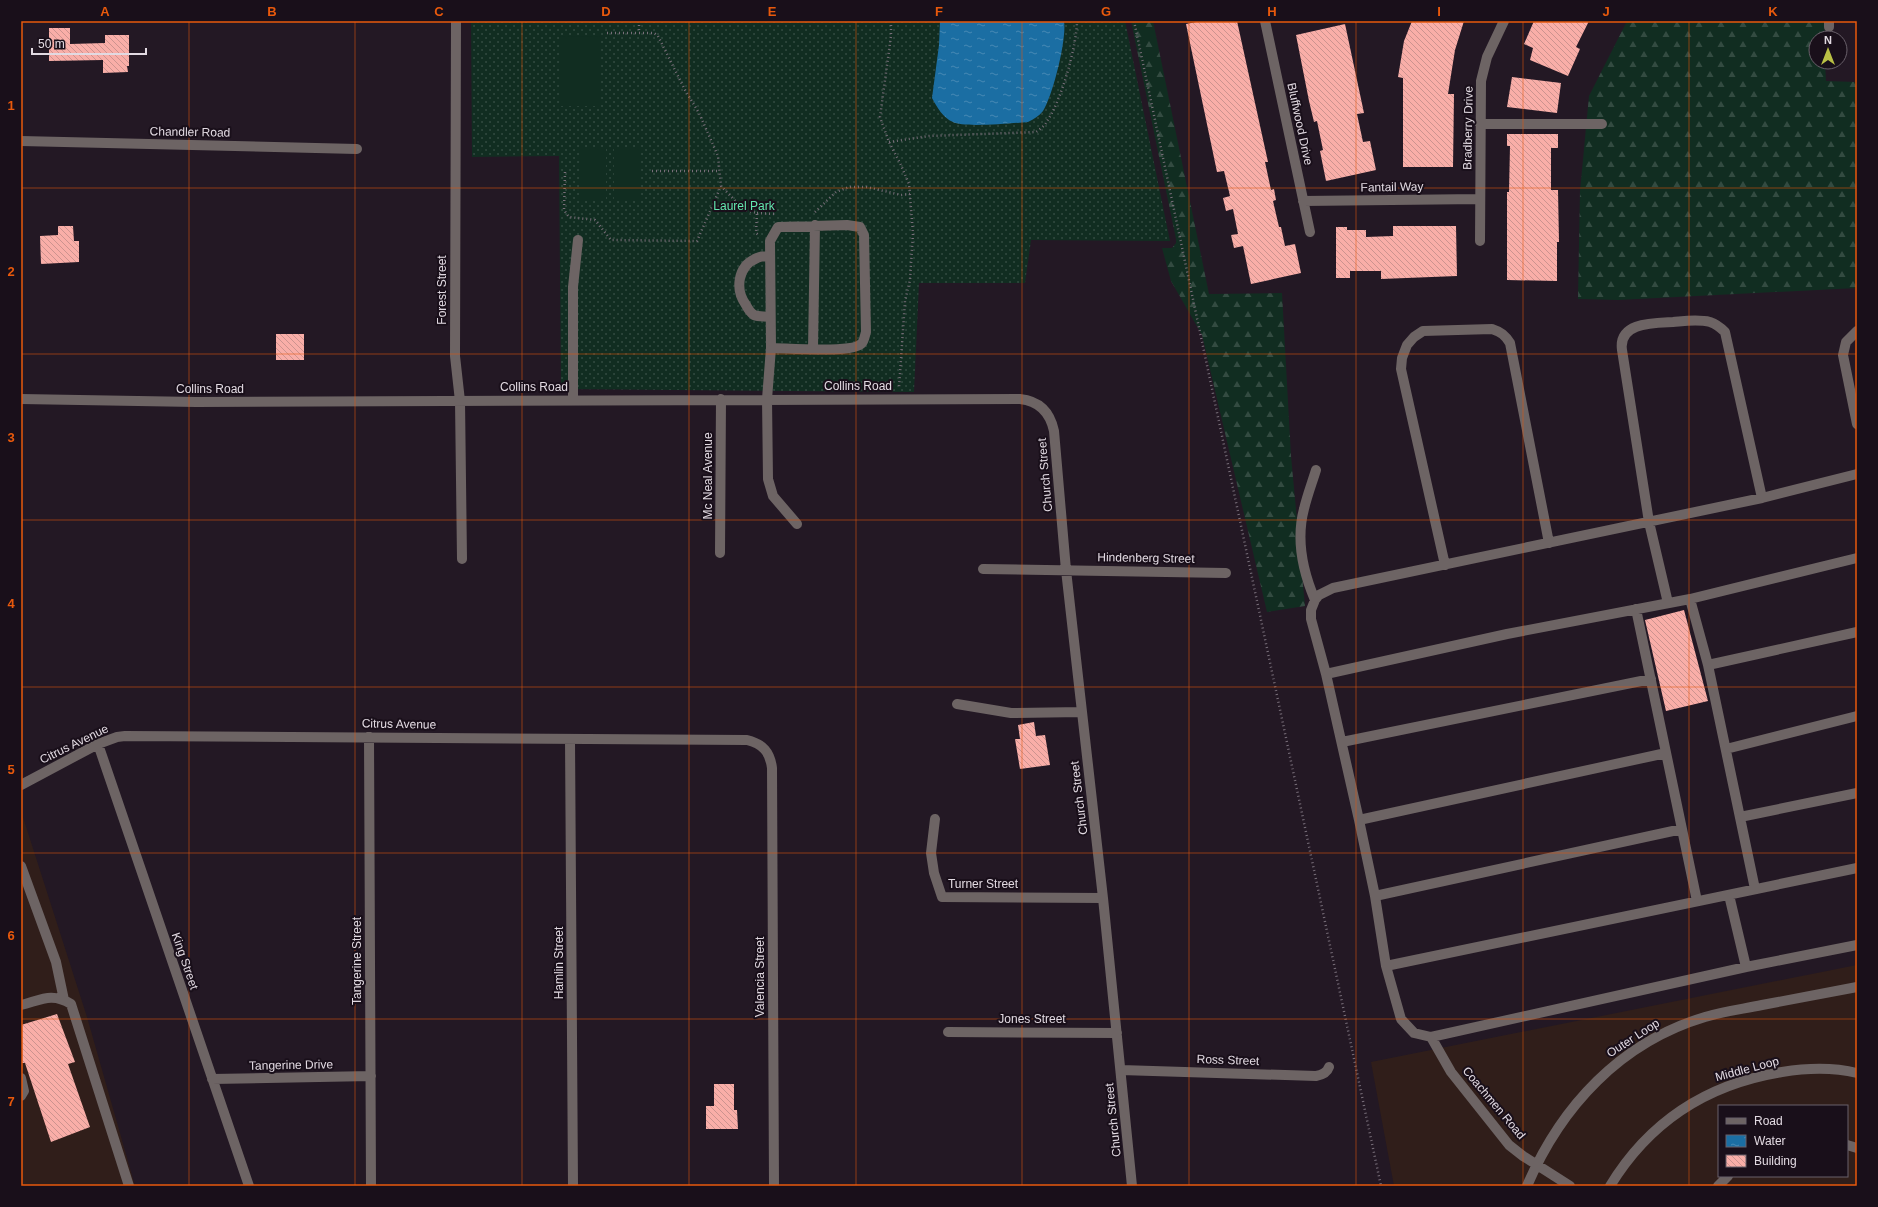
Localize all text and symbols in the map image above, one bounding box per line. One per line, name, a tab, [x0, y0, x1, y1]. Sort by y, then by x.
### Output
text: A	[100, 4, 110, 19]
text: B	[267, 4, 277, 19]
text: C	[434, 4, 444, 19]
text: D	[601, 4, 611, 19]
text: E	[768, 4, 777, 19]
text: F	[935, 4, 943, 19]
text: G	[1101, 4, 1111, 19]
text: H	[1267, 4, 1277, 19]
text: I	[1437, 4, 1441, 19]
text: J	[1602, 4, 1610, 19]
text: K	[1768, 4, 1778, 19]
scale bar	[32, 30, 146, 56]
north arrow	[1808, 30, 1848, 70]
text: N	[1824, 34, 1832, 46]
text: 50 m	[38, 37, 65, 51]
street label: Bluffwood Drive	[1284, 82, 1316, 167]
street label: Bradberry Drive	[1460, 86, 1476, 170]
text: 1	[7, 98, 15, 113]
street label: Chandler Road	[150, 124, 230, 140]
street label: Fantail Way	[1360, 179, 1424, 195]
park label: Laurel Park	[713, 199, 776, 213]
street label: Forest Street	[435, 255, 449, 325]
text: 2	[7, 264, 15, 279]
street label: Collins Road	[824, 379, 892, 393]
street label: Collins Road	[500, 380, 568, 394]
street label: Collins Road	[176, 382, 244, 396]
text: 3	[7, 430, 15, 445]
street label: Mc Neal Avenue	[701, 432, 715, 520]
street label: Church Street	[1035, 437, 1055, 512]
street label: Hindenberg Street	[1097, 550, 1195, 566]
text: 4	[7, 596, 15, 611]
street label: Citrus Avenue	[362, 716, 437, 732]
street label: Citrus Avenue	[37, 721, 111, 767]
street label: Church Street	[1067, 760, 1090, 836]
text: 5	[7, 762, 15, 777]
street label: Turner Street	[948, 877, 1019, 891]
street label: Tangerine Street	[350, 916, 364, 1005]
street label: Hamlin Street	[552, 926, 566, 999]
text: 6	[7, 928, 15, 943]
street label: King Street	[169, 931, 201, 992]
street label: Valencia Street	[753, 936, 767, 1017]
street label: Jones Street	[998, 1012, 1066, 1026]
street label: Outer Loop	[1604, 1016, 1662, 1060]
street label: Ross Street	[1196, 1052, 1260, 1068]
street label: Middle Loop	[1714, 1054, 1781, 1084]
street label: Tangerine Drive	[249, 1057, 333, 1073]
street label: Coachmen Road	[1460, 1064, 1528, 1142]
street label: Church Street	[1102, 1082, 1124, 1158]
text: 7	[7, 1094, 15, 1109]
legend	[1718, 1105, 1848, 1177]
text: Road	[1754, 1114, 1783, 1128]
text: Water	[1754, 1134, 1786, 1148]
text: Building	[1754, 1154, 1797, 1168]

